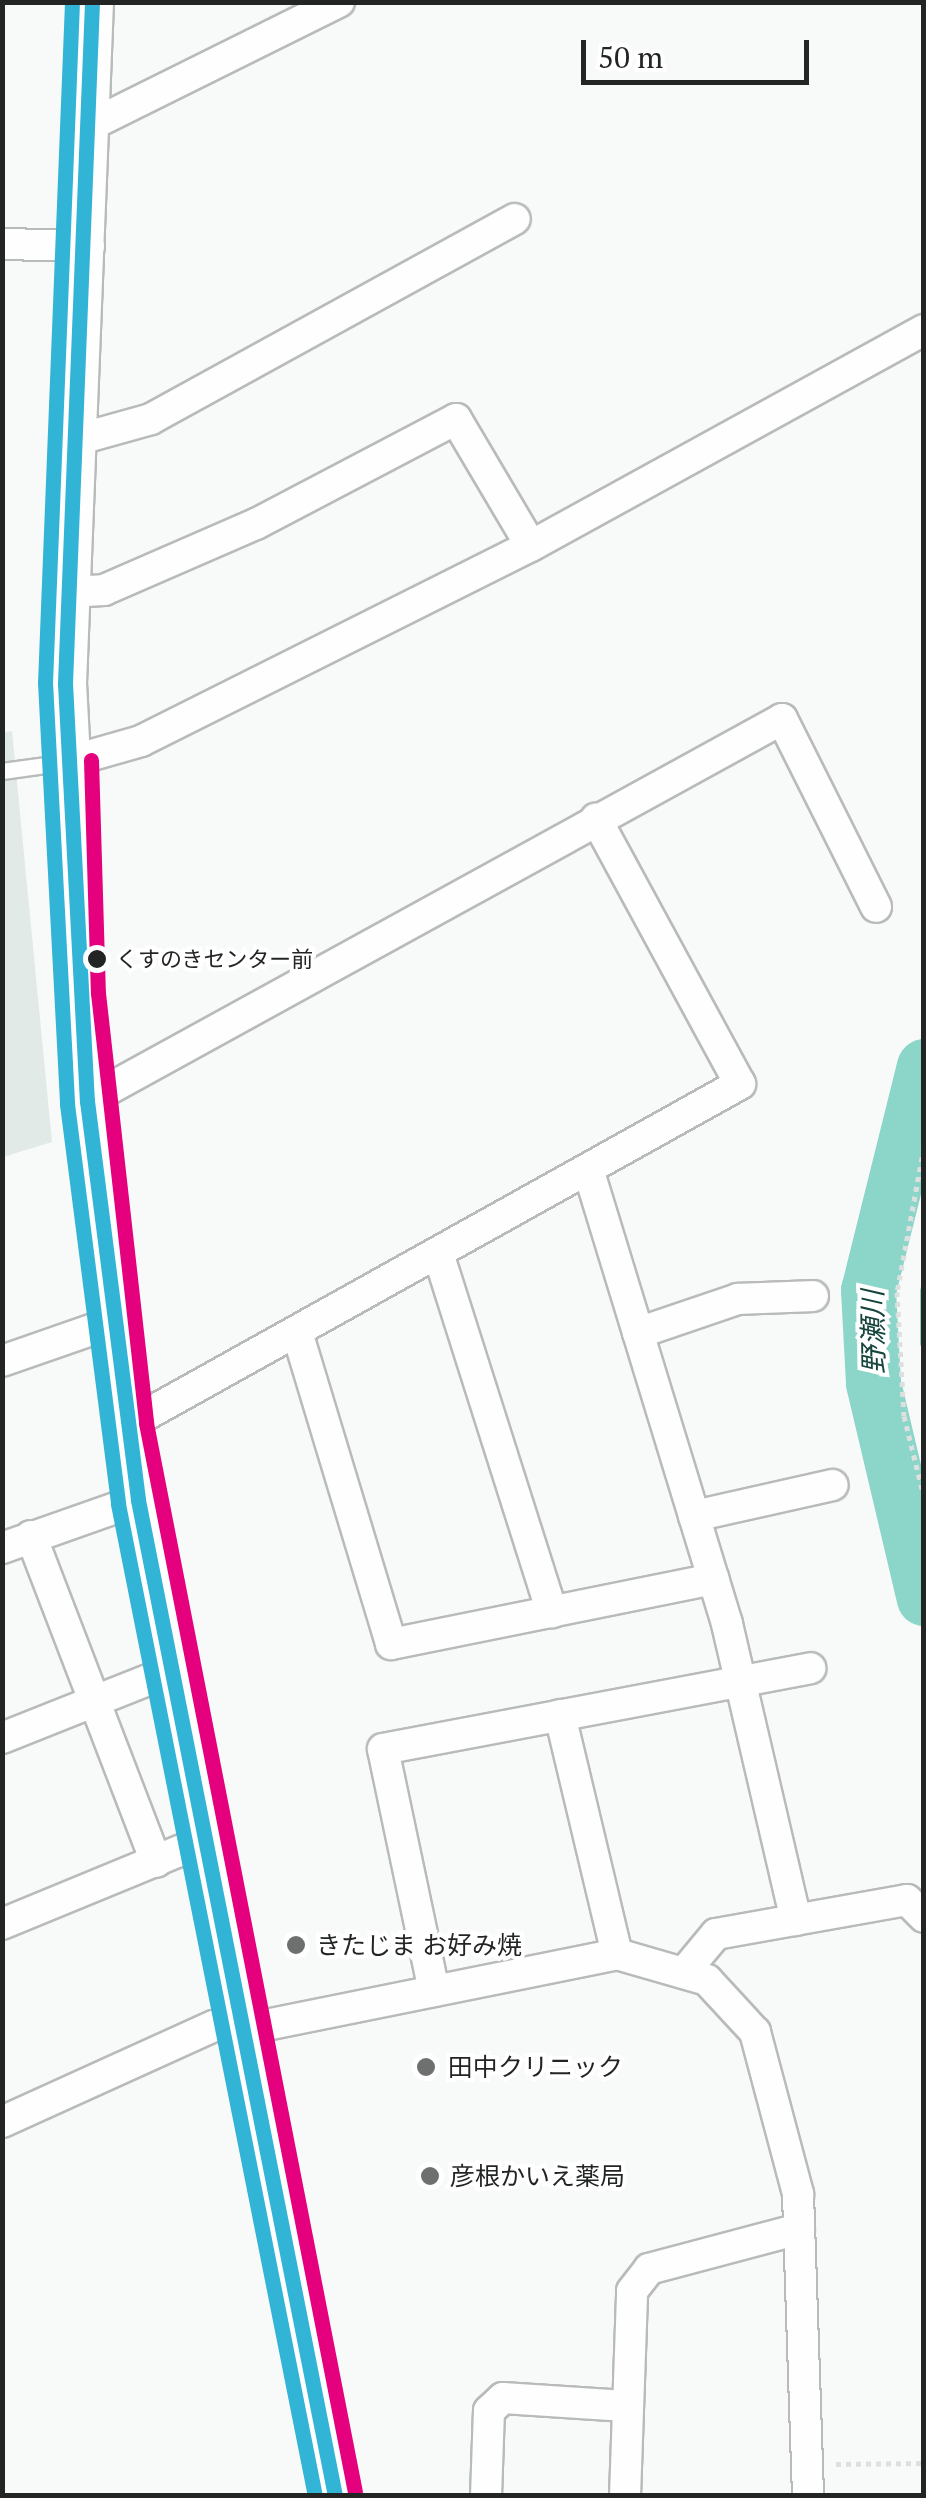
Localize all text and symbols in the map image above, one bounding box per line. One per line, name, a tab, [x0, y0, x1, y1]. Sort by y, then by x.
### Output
scale bar	[586, 20, 814, 82]
text: 50 m	[598, 37, 663, 77]
place label: くすのきセンター前	[116, 946, 314, 972]
marker: くすのきセンター前	[87, 949, 107, 969]
water label: 野瀬川	[855, 1290, 891, 1374]
place label: きたじま お好み焼	[316, 1930, 522, 1960]
marker: きたじま お好み焼	[285, 1934, 307, 1956]
place label: 田中クリニック	[448, 2052, 623, 2082]
marker: 田中クリニック	[413, 2054, 439, 2080]
place label: 彦根かいえ薬局	[450, 2161, 625, 2191]
marker: 彦根かいえ薬局	[419, 2165, 441, 2187]

